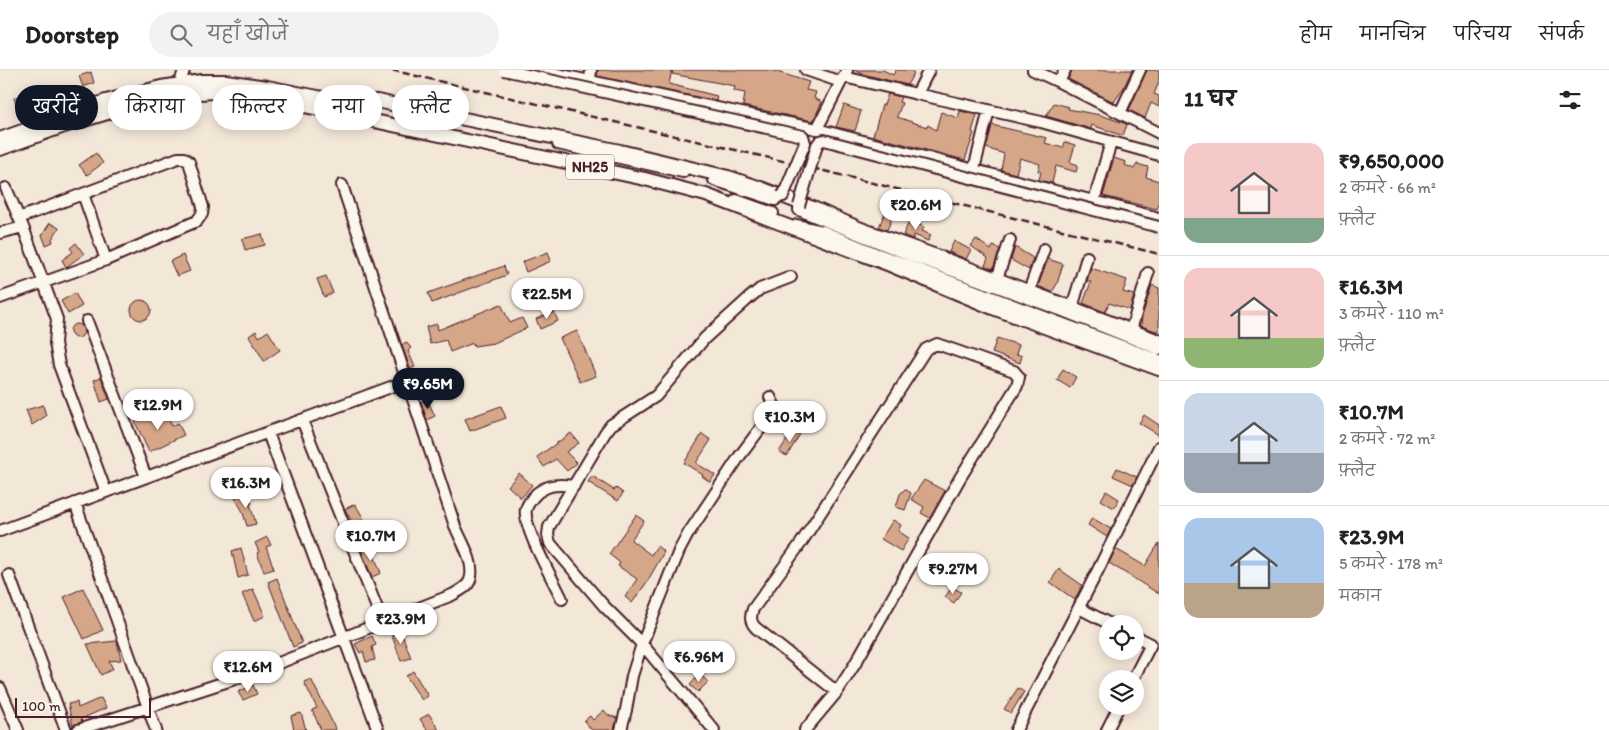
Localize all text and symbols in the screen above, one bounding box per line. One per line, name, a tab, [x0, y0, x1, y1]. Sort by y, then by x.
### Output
search box	[149, 12, 499, 57]
text: Doorstep	[25, 20, 119, 49]
icon: search	[167, 21, 195, 49]
text: यहाँ खोजें	[207, 22, 288, 45]
text: होम	[1300, 23, 1332, 45]
text: मानचित्र	[1360, 23, 1426, 45]
text: परिचय	[1454, 23, 1511, 45]
text: संपर्क	[1539, 23, 1584, 45]
chip: खरीदें	[15, 85, 98, 130]
chip: किराया	[108, 85, 202, 130]
chip: फ़िल्टर	[212, 85, 304, 130]
chip: नया	[314, 85, 382, 130]
chip: फ़्लैट	[392, 85, 469, 130]
text: 11 घर	[1184, 86, 1236, 111]
icon: filters	[1556, 86, 1584, 114]
text: ₹9,650,000	[1339, 148, 1444, 173]
road number: NH25	[566, 154, 614, 180]
icon: home	[1224, 163, 1284, 223]
text: 2 कमरे · 66 m²	[1339, 178, 1436, 197]
pin: ₹20.6M	[875, 189, 957, 231]
text: ₹20.6M	[890, 195, 942, 214]
text: फ़्लैट	[1339, 210, 1375, 229]
text: ₹16.3M	[1339, 274, 1403, 299]
pin: ₹22.5M	[506, 278, 588, 320]
text: ₹22.5M	[522, 284, 572, 303]
icon: home	[1224, 288, 1284, 348]
text: 3 कमरे · 110 m²	[1339, 304, 1444, 323]
text: फ़्लैट	[1339, 336, 1375, 355]
pin: ₹9.65M	[387, 368, 469, 410]
text: ₹9.65M	[403, 374, 453, 393]
pin: ₹12.9M	[117, 388, 199, 431]
text: ₹12.9M	[134, 395, 182, 414]
text: ₹10.7M	[1339, 399, 1404, 424]
pin: ₹10.3M	[749, 400, 831, 443]
text: ₹10.3M	[765, 407, 815, 426]
icon: home	[1224, 413, 1284, 473]
text: 2 कमरे · 72 m²	[1339, 429, 1435, 448]
text: फ़्लैट	[1339, 461, 1375, 480]
pin: ₹16.3M	[205, 466, 287, 509]
text: ₹16.3M	[222, 473, 270, 492]
pin: ₹10.7M	[330, 520, 412, 562]
text: ₹23.9M	[1339, 524, 1404, 549]
text: ₹10.7M	[346, 526, 396, 545]
icon: home	[1224, 538, 1284, 598]
pin: ₹9.27M	[912, 552, 994, 595]
text: 5 कमरे · 178 m²	[1339, 554, 1443, 573]
text: ₹9.27M	[928, 559, 978, 578]
text: मकान	[1339, 586, 1381, 605]
pin: ₹23.9M	[360, 602, 442, 645]
text: ₹23.9M	[376, 609, 426, 628]
map controls	[1099, 615, 1144, 715]
button: locate	[1099, 615, 1144, 660]
pin: ₹6.96M	[658, 640, 740, 683]
text: ₹6.96M	[674, 647, 724, 666]
pin: ₹12.6M	[207, 650, 289, 693]
text: ₹12.6M	[224, 657, 272, 676]
button: layers	[1099, 670, 1144, 715]
scale bar	[15, 695, 151, 718]
text: 100 m	[22, 698, 61, 715]

